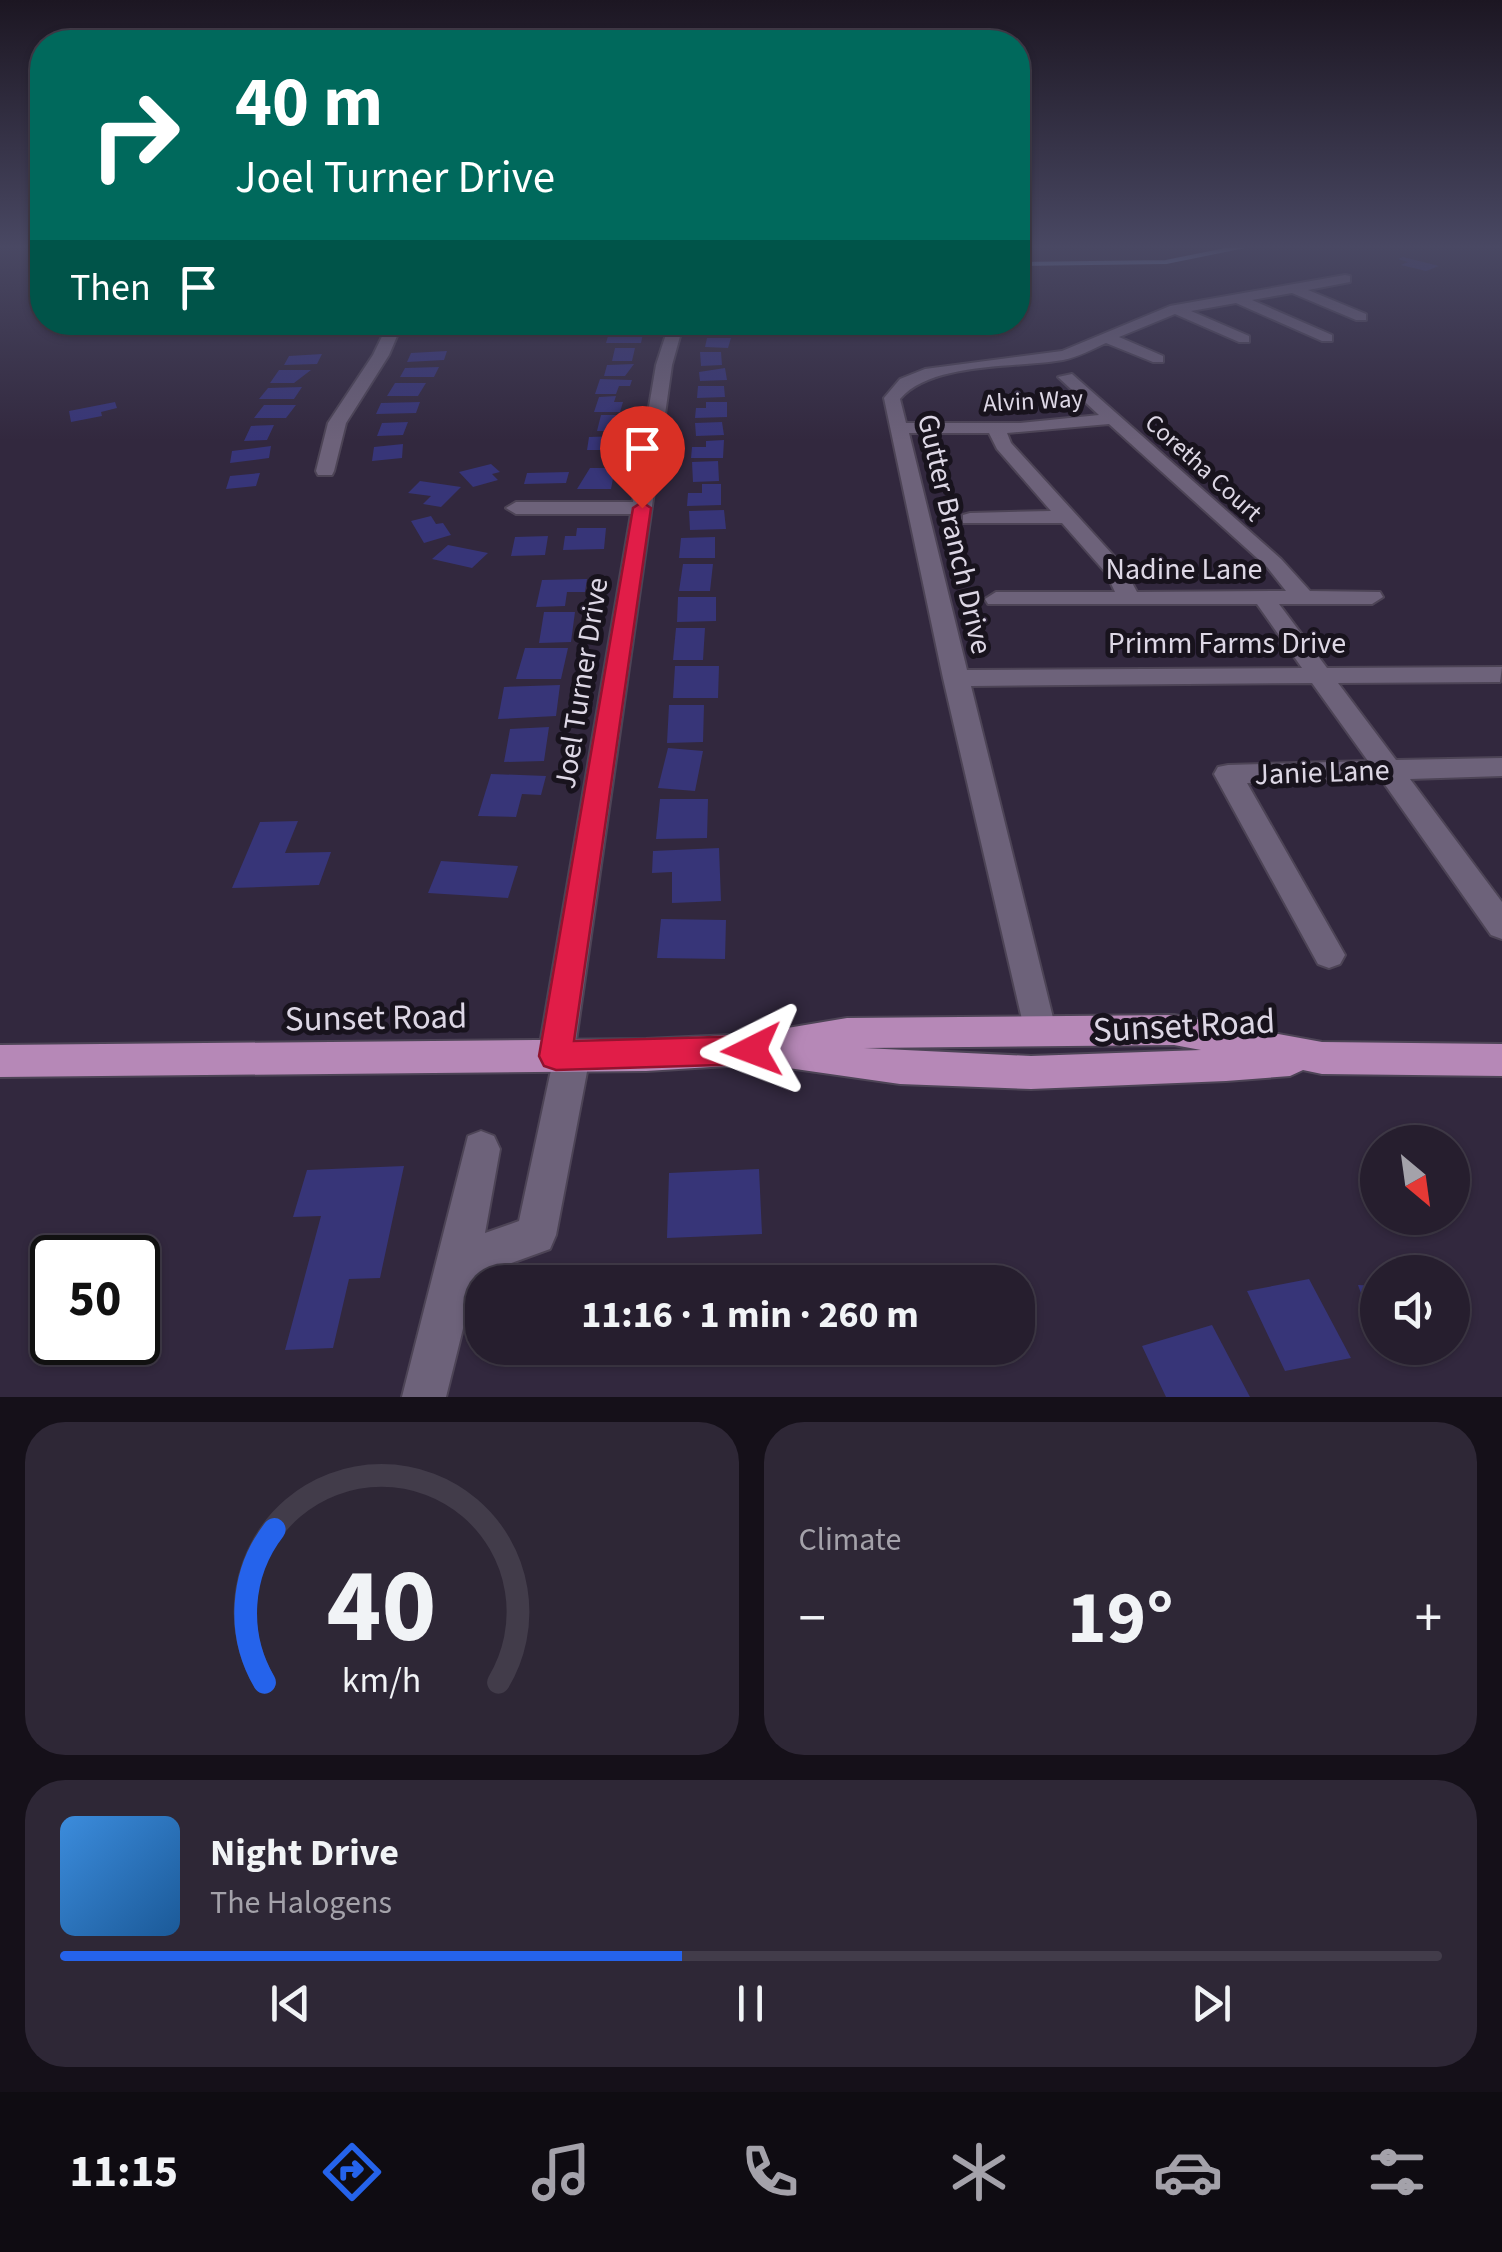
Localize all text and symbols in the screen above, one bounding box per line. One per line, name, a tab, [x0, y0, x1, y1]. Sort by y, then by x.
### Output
text: 40 m	[235, 53, 383, 153]
icon: right	[70, 70, 200, 200]
text: Joel Turner Drive	[235, 146, 555, 210]
icon: arrive	[171, 260, 226, 315]
text: Then	[70, 261, 151, 315]
street label: Alvin Way	[982, 380, 1084, 422]
street label: Coretha Court	[1137, 405, 1270, 531]
pin	[600, 406, 685, 509]
street label: Gutter Branch Drive	[906, 410, 1003, 658]
icon: arrive	[615, 421, 670, 476]
street label: Nadine Lane	[1106, 548, 1262, 591]
street label: Joel Turner Drive	[544, 574, 619, 792]
street label: Primm Farms Drive	[1108, 622, 1346, 665]
street label: Janie Lane	[1254, 749, 1390, 796]
street label: Sunset Road	[284, 991, 468, 1045]
street label: Sunset Road	[1092, 996, 1276, 1056]
position arrow	[700, 998, 804, 1102]
north arrow	[1360, 1125, 1470, 1235]
map controls	[1360, 1125, 1470, 1365]
speed limit sign: 50	[30, 1235, 160, 1365]
button: sound	[1360, 1255, 1470, 1365]
text: 11:16 · 1 min · 260 m	[581, 1288, 919, 1342]
text: Climate	[799, 1517, 901, 1563]
text: 40	[327, 1534, 437, 1682]
text: 19°	[1067, 1565, 1174, 1672]
text: −	[799, 1580, 826, 1658]
text: +	[1415, 1580, 1442, 1658]
text: km/h	[342, 1655, 421, 1706]
text: Night Drive	[210, 1826, 399, 1880]
text: The Halogens	[210, 1880, 392, 1926]
icon: previous	[263, 1976, 318, 2031]
icon: pause	[723, 1976, 778, 2031]
icon: next	[1184, 1976, 1239, 2031]
icon: directions	[317, 2137, 387, 2207]
icon: music	[526, 2137, 596, 2207]
icon: phone	[735, 2137, 805, 2207]
icon: climate	[944, 2137, 1014, 2207]
icon: car	[1153, 2137, 1223, 2207]
icon: filters	[1362, 2137, 1432, 2207]
text: 11:15	[70, 2140, 178, 2204]

